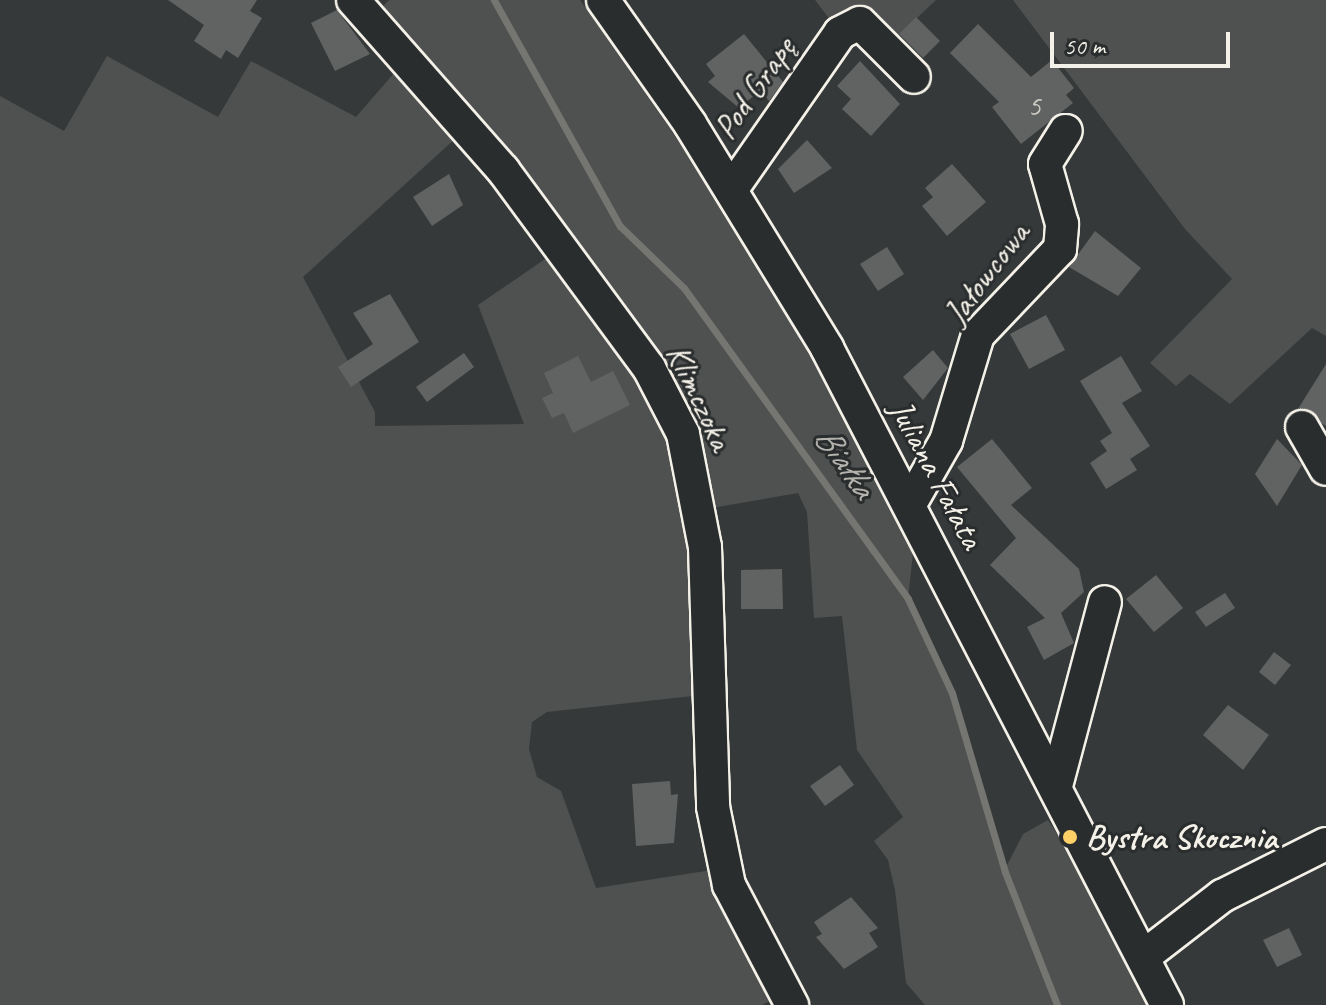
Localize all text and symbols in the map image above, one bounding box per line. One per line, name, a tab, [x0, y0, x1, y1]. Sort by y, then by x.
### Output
scale bar	[1054, 16, 1234, 66]
street label: Pod Grapę	[704, 29, 804, 147]
text: 50 m	[1064, 31, 1105, 61]
house number: 5	[1027, 87, 1041, 123]
street label: Jałowcowa	[934, 214, 1038, 332]
street label: Klimczoka	[658, 338, 742, 456]
street label: Juliana Fałata	[881, 392, 993, 556]
water label: Białka	[805, 418, 885, 506]
place label: Bystra Skocznia	[1086, 817, 1276, 857]
marker: Bystra Skocznia	[1061, 828, 1079, 846]

